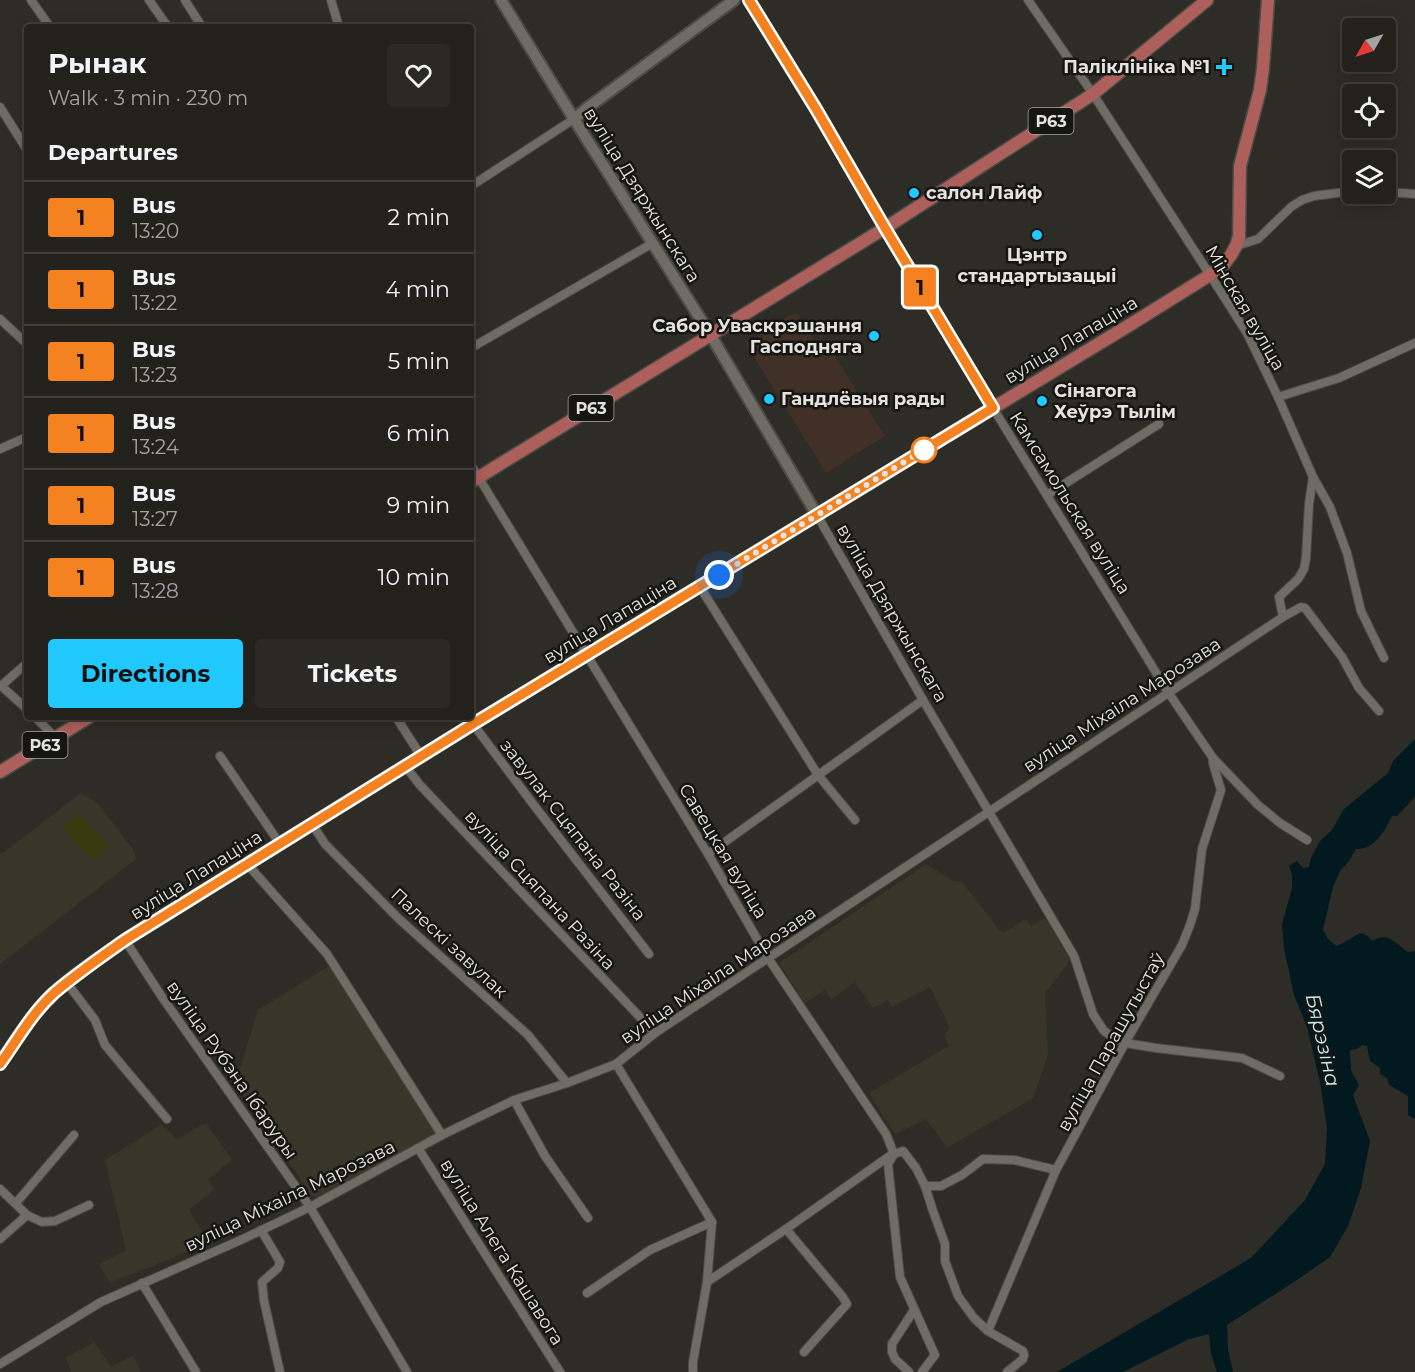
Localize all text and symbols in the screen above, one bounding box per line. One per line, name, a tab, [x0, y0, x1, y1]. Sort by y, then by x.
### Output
north arrow	[1342, 18, 1396, 72]
map controls	[1342, 18, 1396, 204]
button: heart	[387, 44, 450, 107]
text: Рынак	[48, 46, 146, 80]
place label: Паліклініка №1	[1063, 56, 1210, 78]
marker: Паліклініка №1	[1215, 58, 1233, 76]
button: locate	[1342, 84, 1396, 138]
text: Walk · 3 min · 230 m	[48, 86, 248, 110]
street label: вуліца Дзяржынскага	[579, 103, 705, 287]
road number: Р63	[1028, 108, 1074, 134]
text: Departures	[48, 139, 178, 166]
button: layers	[1342, 150, 1396, 204]
place label: салон Лайф	[926, 182, 1042, 204]
marker: салон Лайф	[907, 186, 921, 200]
text: Bus	[132, 192, 176, 219]
text: 2 min	[388, 204, 450, 231]
text: 1	[77, 205, 85, 230]
text: 13:20	[132, 219, 179, 243]
marker: Цэнтр стандартызацыі	[1030, 228, 1044, 242]
street label: Мінская вуліца	[1200, 242, 1290, 374]
place label: Цэнтр стандартызацыі	[958, 244, 1116, 287]
text: Bus	[132, 264, 176, 291]
line badge: 1	[900, 268, 940, 306]
text: 1	[916, 275, 924, 300]
text: 4 min	[386, 276, 450, 303]
text: 1	[77, 277, 85, 302]
text: 13:22	[132, 291, 177, 315]
street label: вуліца Лапаціна	[1000, 292, 1142, 388]
place label: Сабор Уваскрэшання Гасподняга	[652, 315, 862, 358]
marker: Сабор Уваскрэшання Гасподняга	[867, 329, 881, 343]
text: Bus	[132, 336, 176, 363]
text: 5 min	[388, 348, 450, 375]
text: 1	[77, 349, 85, 374]
text: 13:23	[132, 363, 177, 387]
place label: Сінагога Хеўрэ Тылім	[1054, 380, 1176, 423]
place label: Гандлёвыя рады	[781, 388, 945, 410]
marker: Гандлёвыя рады	[762, 392, 776, 406]
marker: Сінагога Хеўрэ Тылім	[1035, 394, 1049, 408]
road number: Р63	[568, 395, 614, 421]
text: Bus	[132, 408, 176, 435]
street label: Камсамольская вуліца	[1005, 408, 1135, 598]
text: 6 min	[387, 420, 450, 447]
text: 1	[77, 421, 85, 446]
text: 13:24	[132, 435, 179, 459]
unlabelled marker	[911, 437, 937, 463]
text: Bus	[132, 480, 176, 507]
text: 9 min	[387, 492, 450, 519]
text: 1	[77, 493, 85, 518]
text: 13:27	[132, 507, 178, 531]
street label: вуліца Дзяржынскага	[832, 520, 952, 706]
text: Bus	[132, 552, 176, 579]
your location	[704, 560, 734, 590]
text: 10 min	[378, 564, 450, 591]
text: 1	[77, 565, 85, 590]
street label: вуліца Лапаціна	[539, 572, 681, 668]
text: 13:28	[132, 579, 179, 603]
street label: вуліца Міхаіла Марозава	[1019, 633, 1225, 777]
button: Directions	[48, 639, 243, 708]
button: Tickets	[255, 639, 450, 708]
road number: Р63	[22, 732, 68, 758]
street label: завулак Сцяпана Разіна	[495, 735, 651, 925]
street label: Савецкая вуліца	[674, 779, 772, 923]
street label: вуліца Сцяпана Разіна	[460, 805, 620, 975]
street label: вуліца Лапаціна	[126, 826, 266, 924]
street label: Палескі завулак	[386, 883, 512, 1003]
street label: вуліца Міхаіла Марозава	[616, 901, 820, 1049]
street label: вуліца Парашутыстаў	[1053, 949, 1169, 1135]
street label: вуліца Рубэна Ібаруры	[162, 977, 302, 1163]
water label: Бярэзіна	[1301, 991, 1345, 1089]
street label: вуліца Міхаіла Марозава	[181, 1135, 399, 1257]
street label: вуліца Алега Кашавога	[436, 1155, 568, 1349]

